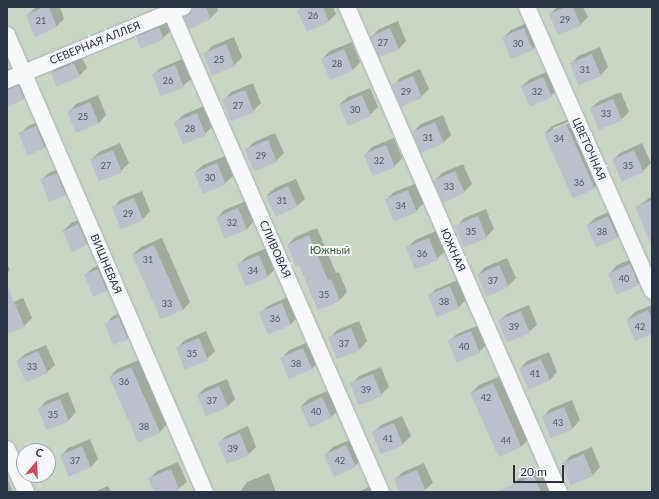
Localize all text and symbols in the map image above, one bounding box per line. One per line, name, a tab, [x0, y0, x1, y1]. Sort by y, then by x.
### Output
house number: 26	[308, 11, 318, 21]
house number: 29	[560, 15, 570, 25]
house number: 21	[36, 16, 46, 26]
street label: СЕВЕРНАЯ АЛЛЕЯ	[48, 19, 142, 67]
house number: 27	[378, 38, 388, 48]
house number: 30	[513, 39, 523, 49]
house number: 25	[214, 55, 224, 65]
house number: 28	[332, 59, 342, 69]
house number: 31	[580, 65, 590, 75]
house number: 26	[163, 76, 173, 86]
house number: 29	[401, 87, 411, 97]
house number: 32	[532, 87, 542, 97]
house number: 27	[233, 101, 243, 111]
house number: 30	[350, 105, 360, 115]
house number: 33	[601, 109, 611, 119]
house number: 25	[78, 112, 88, 122]
street label: ЦВЕТОЧНАЯ	[569, 116, 609, 182]
house number: 28	[185, 124, 195, 134]
house number: 31	[423, 133, 433, 143]
house number: 34	[554, 134, 564, 144]
house number: 29	[256, 151, 266, 161]
house number: 32	[374, 156, 384, 166]
house number: 27	[101, 161, 111, 171]
house number: 35	[623, 161, 633, 171]
house number: 30	[205, 173, 215, 183]
house number: 36	[574, 178, 584, 188]
house number: 33	[444, 182, 454, 192]
house number: 31	[277, 196, 287, 206]
house number: 34	[396, 201, 406, 211]
house number: 29	[123, 209, 133, 219]
house number: 32	[227, 218, 237, 228]
street label: СЛИВОВАЯ	[256, 218, 294, 280]
street label: ЮЖНАЯ	[438, 226, 468, 274]
house number: 35	[466, 227, 476, 237]
house number: 38	[597, 227, 607, 237]
street label: ВИШНЕВАЯ	[87, 232, 125, 296]
park label: Южный	[310, 243, 350, 257]
house number: 36	[417, 249, 427, 259]
house number: 31	[143, 255, 153, 265]
house number: 34	[248, 266, 258, 276]
house number: 40	[619, 274, 629, 284]
house number: 37	[488, 276, 498, 286]
house number: 35	[319, 290, 329, 300]
house number: 38	[439, 297, 449, 307]
house number: 33	[162, 299, 172, 309]
house number: 36	[270, 314, 280, 324]
house number: 39	[509, 322, 519, 332]
house number: 42	[635, 322, 645, 332]
house number: 37	[339, 339, 349, 349]
house number: 40	[459, 342, 469, 352]
house number: 35	[187, 349, 197, 359]
house number: 38	[291, 359, 301, 369]
house number: 33	[27, 362, 37, 372]
house number: 41	[530, 369, 540, 379]
house number: 36	[119, 377, 129, 387]
house number: 39	[361, 385, 371, 395]
house number: 42	[481, 393, 491, 403]
house number: 37	[207, 396, 217, 406]
house number: 40	[311, 407, 321, 417]
house number: 35	[48, 410, 58, 420]
house number: 43	[553, 418, 563, 428]
house number: 38	[139, 422, 149, 432]
house number: 41	[383, 434, 393, 444]
house number: 44	[501, 436, 511, 446]
north arrow	[16, 443, 56, 483]
house number: 39	[228, 444, 238, 454]
text: С	[34, 445, 45, 459]
house number: 37	[70, 456, 80, 466]
house number: 42	[335, 456, 345, 466]
scale bar	[515, 457, 566, 483]
text: 20 m	[520, 464, 547, 479]

